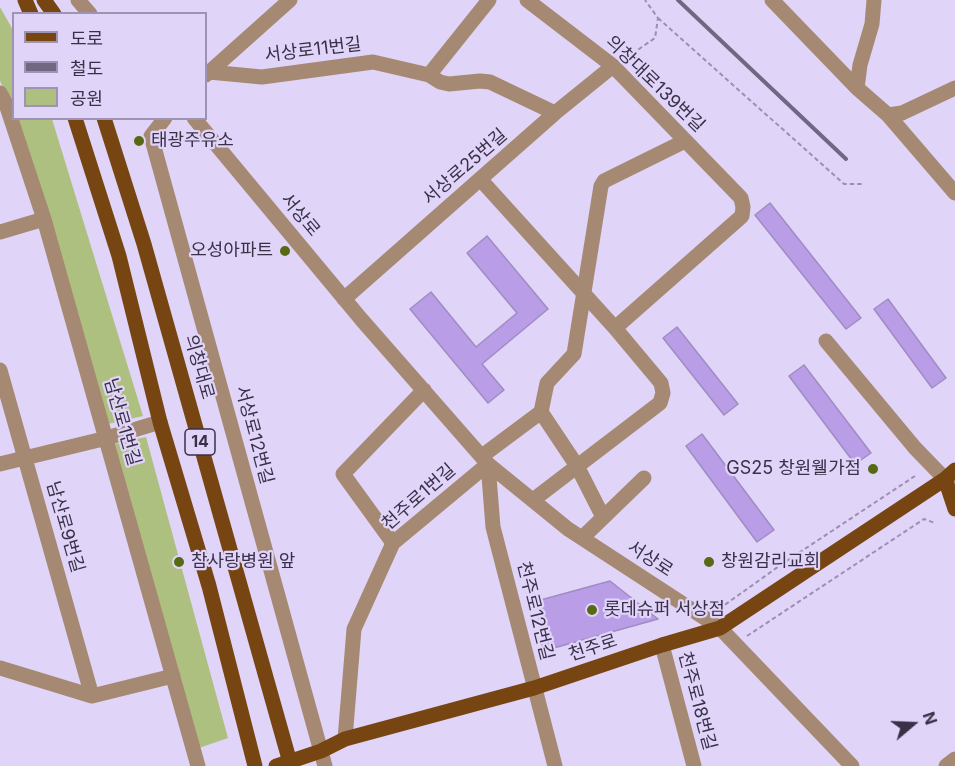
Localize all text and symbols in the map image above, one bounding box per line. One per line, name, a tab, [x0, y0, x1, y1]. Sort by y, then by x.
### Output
legend	[12, 12, 207, 120]
text: 도로	[70, 28, 103, 49]
street label: 의창대로139번길	[601, 31, 709, 137]
street label: 서상로11번길	[263, 33, 363, 67]
text: 철도	[70, 58, 103, 79]
text: 공원	[70, 88, 103, 109]
street label: 서상로25번길	[418, 124, 512, 210]
place label: 태광주유소	[151, 130, 234, 152]
marker: 태광주유소	[132, 134, 146, 148]
street label: 서상로	[276, 189, 324, 241]
place label: 오성아파트	[190, 240, 273, 262]
marker: 오성아파트	[278, 244, 292, 258]
street label: 의창대로	[179, 332, 219, 402]
street label: 남산로1번길	[99, 376, 145, 468]
street label: 서상로12번길	[230, 383, 278, 487]
road number: 14	[185, 429, 215, 455]
place label: GS25 창원웰가점	[726, 458, 861, 480]
street label: 천주로1번길	[378, 459, 460, 535]
marker: GS25 창원웰가점	[866, 462, 880, 476]
street label: 남산로9번길	[42, 479, 88, 575]
street label: 서상로	[623, 536, 677, 582]
place label: 참사랑병원 앞	[191, 551, 295, 573]
place label: 창원감리교회	[721, 551, 820, 573]
marker: 참사랑병원 앞	[172, 555, 186, 569]
marker: 창원감리교회	[702, 555, 716, 569]
street label: 천주로12번길	[512, 559, 558, 663]
place label: 롯데슈퍼 서상점	[604, 599, 725, 621]
marker: 롯데슈퍼 서상점	[585, 603, 599, 617]
street label: 천주로	[566, 630, 620, 666]
street label: 천주로18번길	[673, 649, 721, 753]
north arrow	[883, 694, 943, 754]
text: N	[919, 709, 941, 727]

